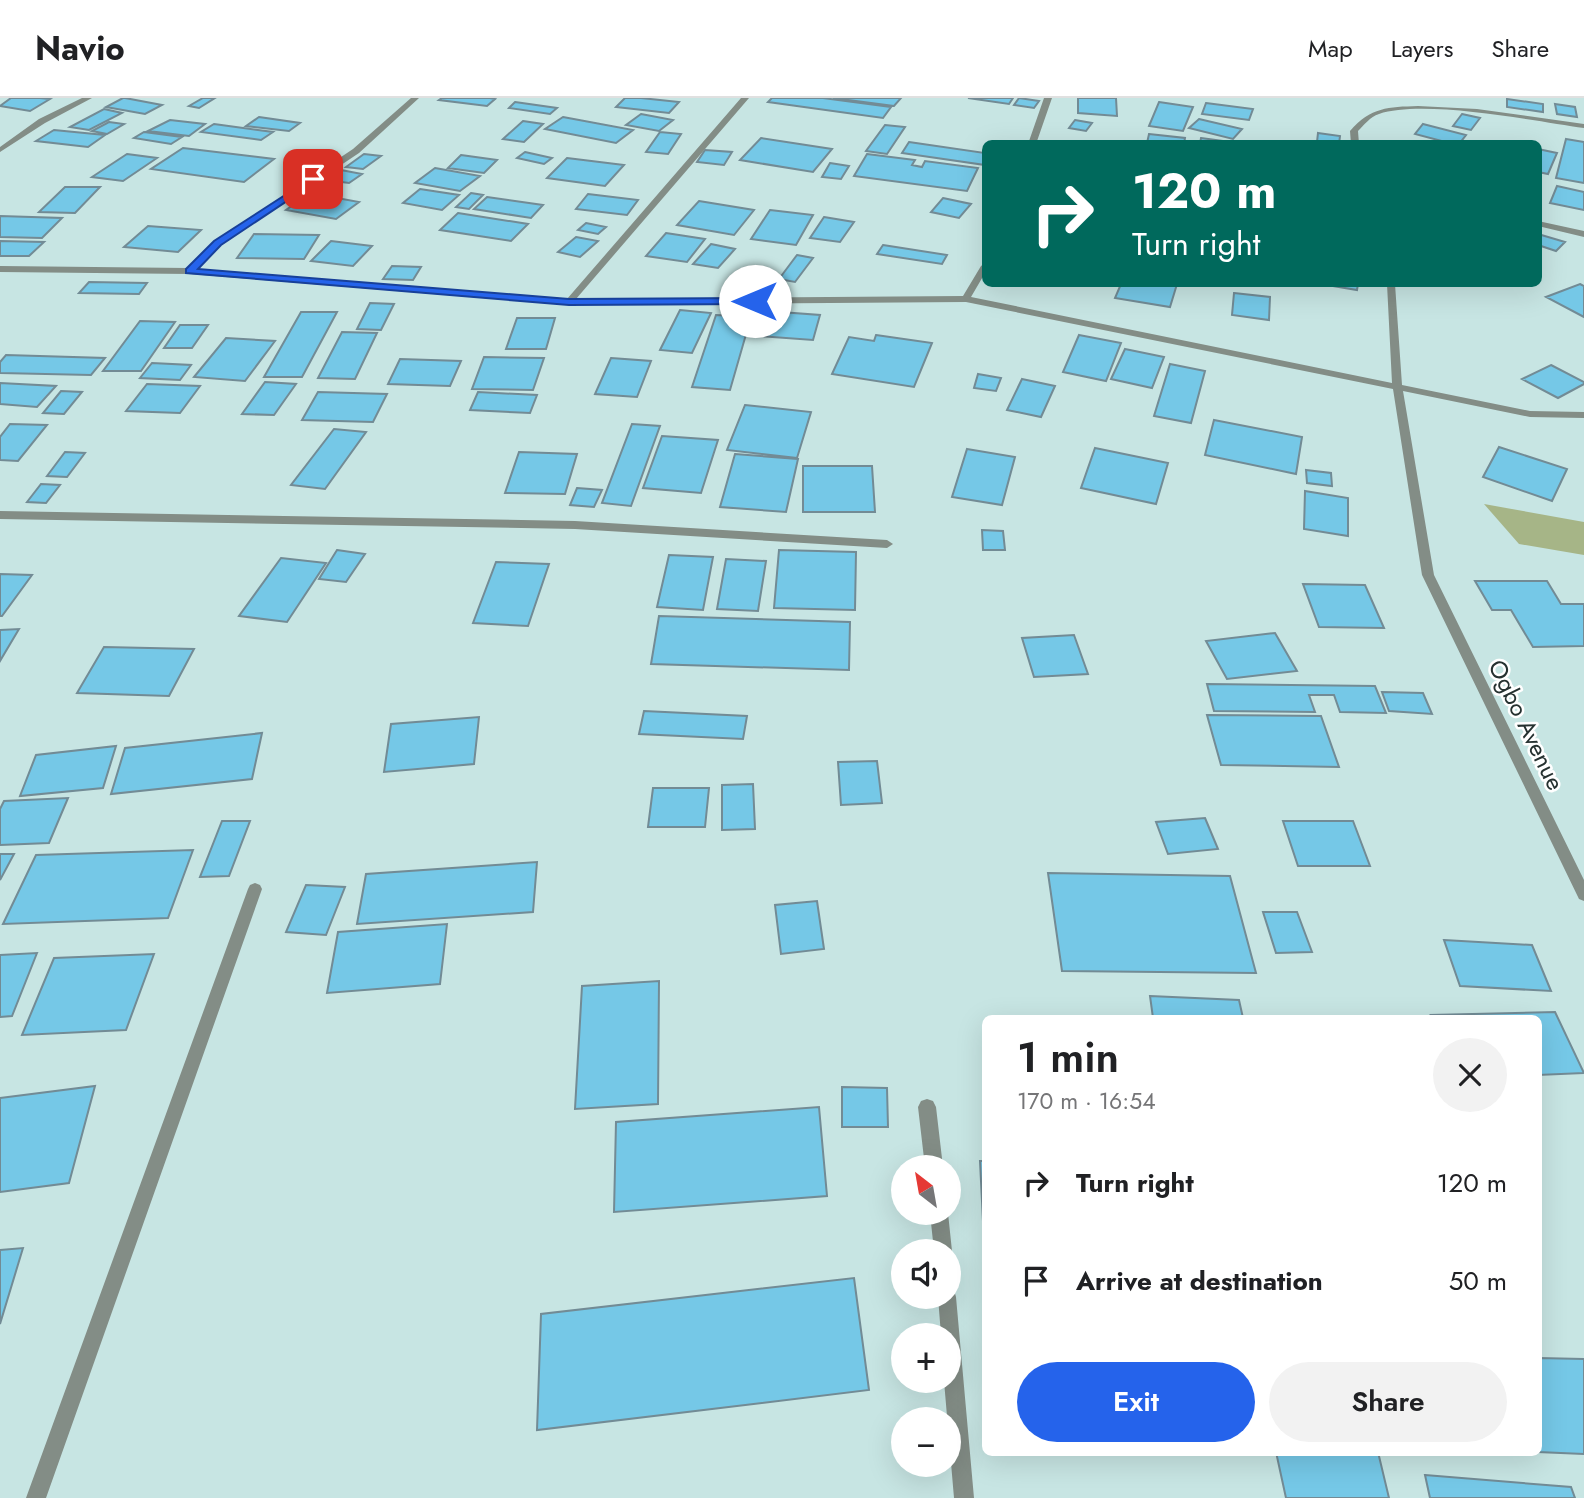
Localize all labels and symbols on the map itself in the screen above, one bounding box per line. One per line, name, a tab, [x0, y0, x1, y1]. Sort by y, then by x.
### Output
pin	[283, 149, 343, 209]
position arrow	[718, 264, 792, 338]
street label: Ogbo Avenue	[1480, 654, 1573, 796]
north arrow	[891, 1155, 961, 1225]

